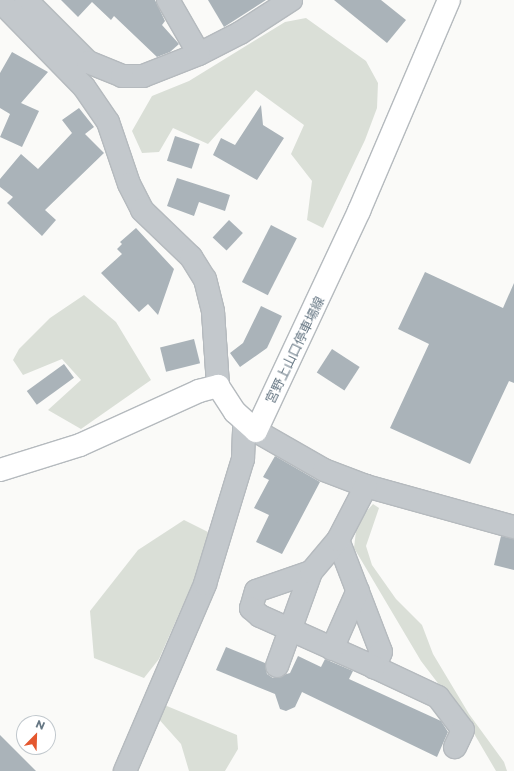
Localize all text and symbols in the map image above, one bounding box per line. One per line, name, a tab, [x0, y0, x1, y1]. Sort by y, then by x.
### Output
street label: 宮野上山口停車場線	[262, 294, 328, 406]
north arrow	[16, 715, 56, 755]
text: N	[33, 717, 47, 733]

